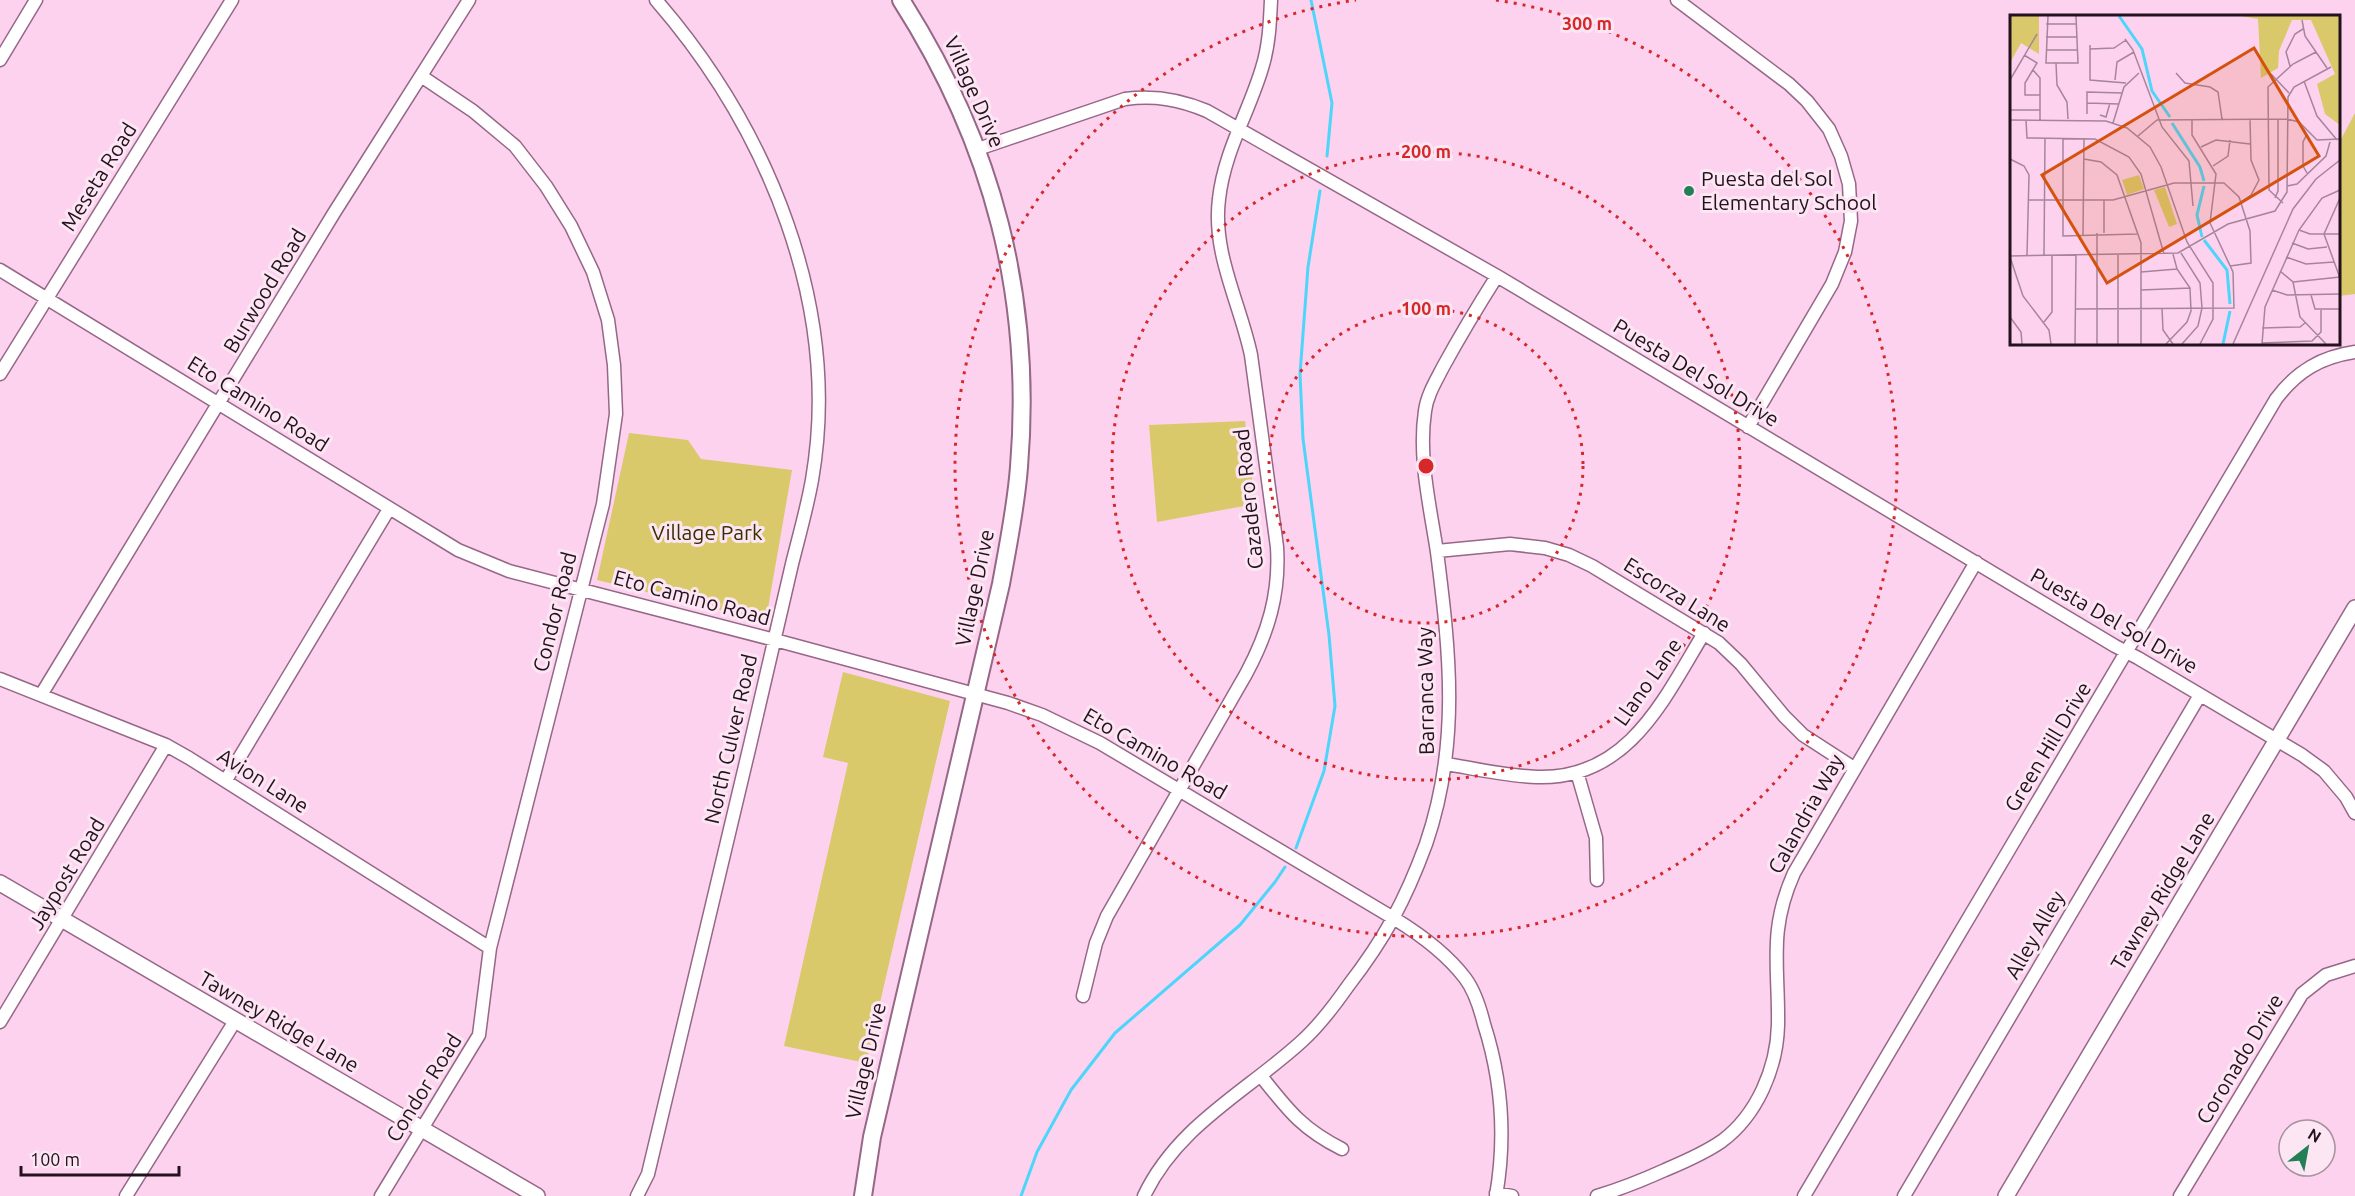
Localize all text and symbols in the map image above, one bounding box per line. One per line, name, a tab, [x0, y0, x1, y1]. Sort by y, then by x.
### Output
text: 300 m	[1562, 13, 1612, 33]
inset map	[2010, 15, 2340, 345]
street label: Village Drive	[940, 32, 1010, 151]
street label: Meseta Road	[55, 118, 141, 235]
text: 200 m	[1401, 141, 1451, 161]
place label: Puesta del Sol Elementary School	[1701, 166, 1877, 214]
marker: Puesta del Sol Elementary School	[1682, 184, 1696, 198]
street label: Burwood Road	[218, 224, 310, 357]
text: 100 m	[1401, 298, 1451, 318]
street label: Puesta Del Sol Drive	[1609, 313, 1784, 431]
street label: Eto Camino Road	[184, 350, 333, 456]
street label: Cazadero Road	[1229, 428, 1267, 571]
centre of rings	[1416, 456, 1436, 476]
park label: Village Park	[651, 520, 763, 544]
street label: Village Drive	[950, 527, 998, 649]
street label: Condor Road	[528, 549, 581, 674]
street label: Escorza Lane	[1620, 552, 1735, 636]
street label: Puesta Del Sol Drive	[2027, 562, 2202, 678]
street label: Eto Camino Road	[611, 565, 773, 630]
street label: Barranca Way	[1412, 627, 1438, 755]
street label: Llano Lane	[1608, 633, 1686, 730]
street label: North Culver Road	[699, 652, 761, 826]
street label: Green Hill Drive	[1999, 677, 2095, 816]
street label: Eto Camino Road	[1080, 702, 1231, 804]
street label: Avion Lane	[214, 743, 314, 818]
street label: Calandria Way	[1762, 750, 1848, 877]
street label: Tawney Ridge Lane	[2105, 807, 2219, 974]
street label: Jaypost Road	[23, 813, 109, 934]
street label: Alley Alley	[1999, 886, 2069, 983]
street label: Tawney Ridge Lane	[195, 966, 364, 1077]
street label: Coronado Drive	[2191, 989, 2287, 1128]
street label: Village Drive	[840, 1000, 890, 1121]
street label: Condor Road	[380, 1029, 466, 1146]
north arrow	[2277, 1118, 2337, 1178]
text: N	[2305, 1124, 2324, 1146]
scale bar	[21, 1139, 178, 1177]
text: 100 m	[30, 1149, 80, 1169]

